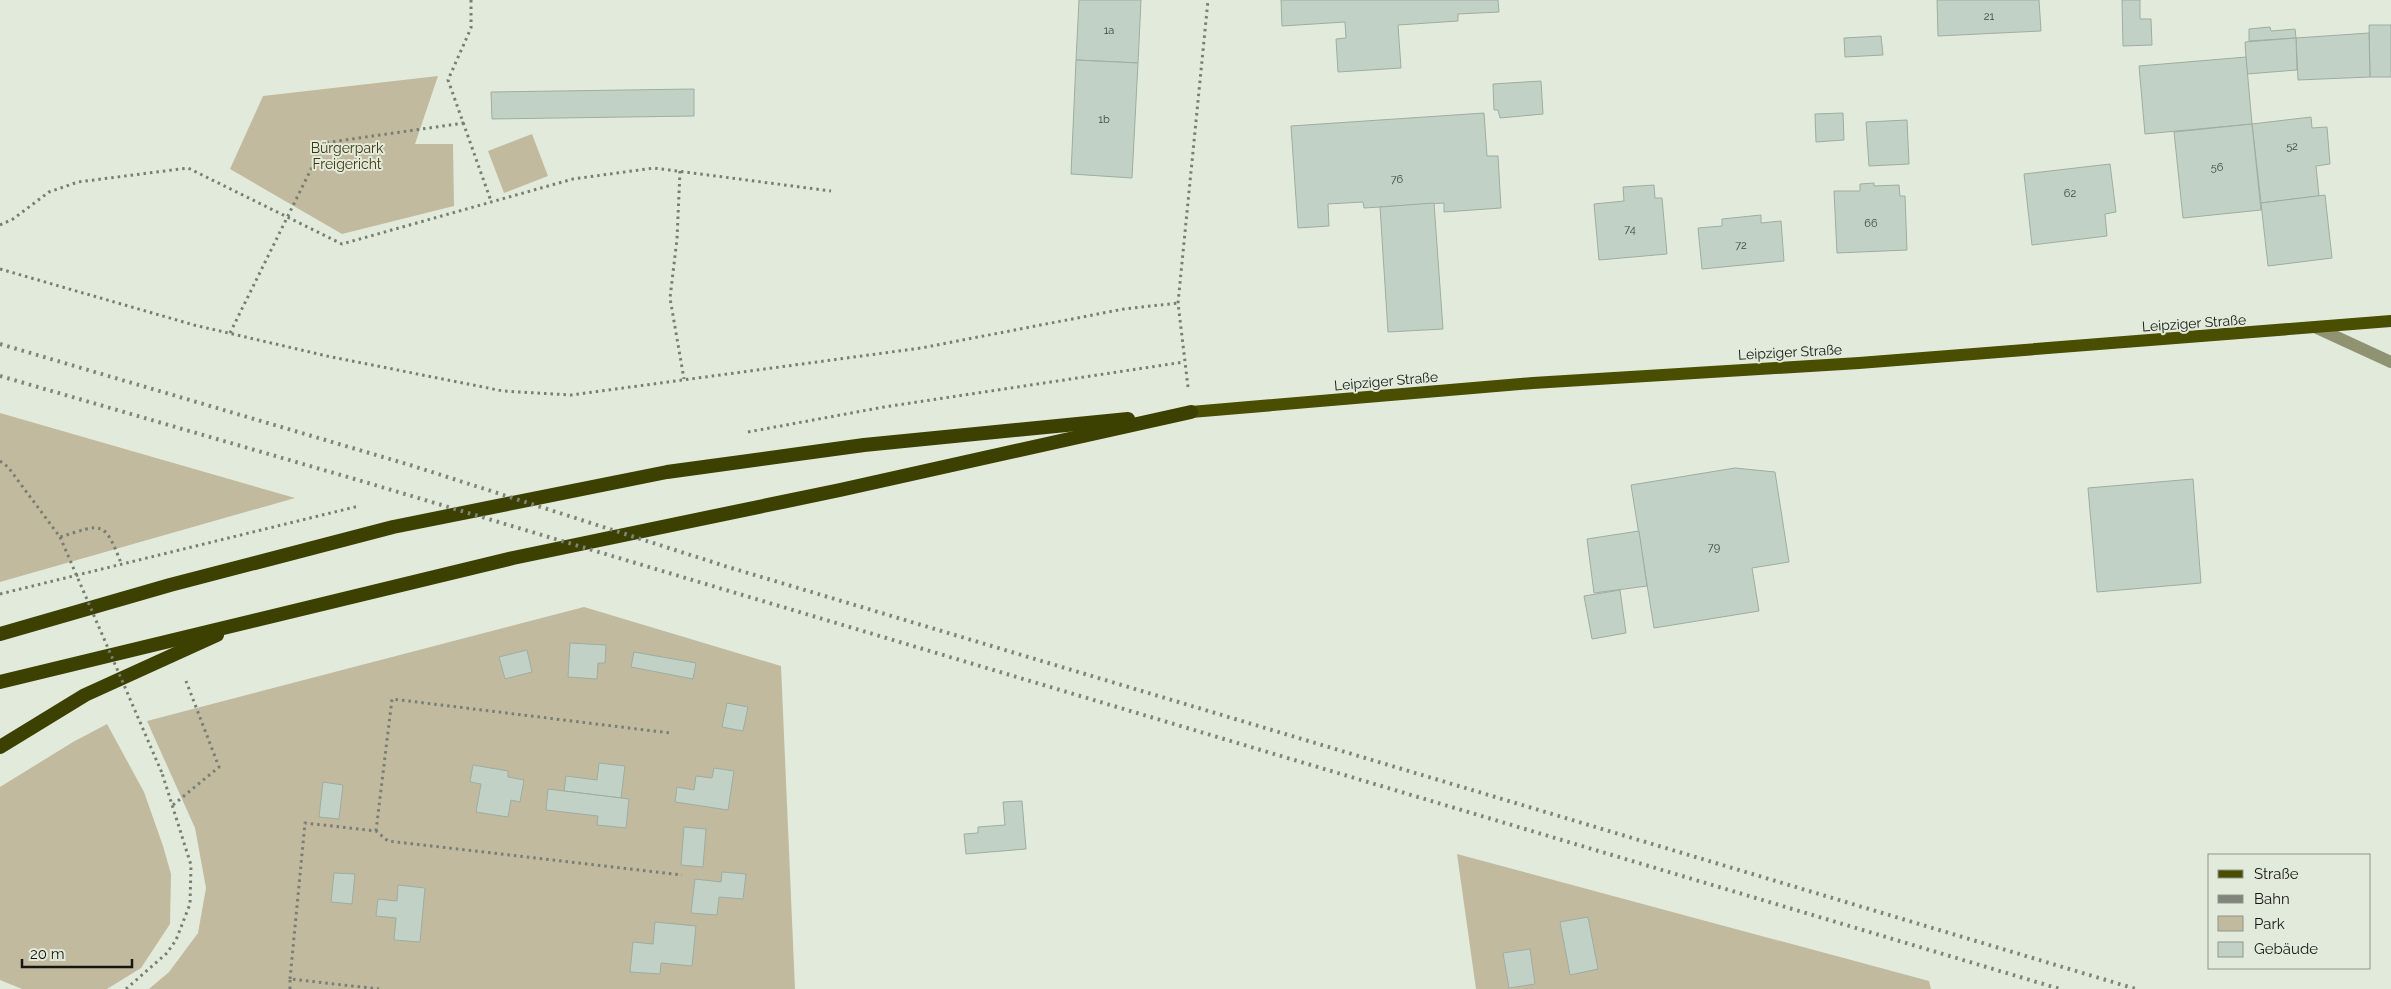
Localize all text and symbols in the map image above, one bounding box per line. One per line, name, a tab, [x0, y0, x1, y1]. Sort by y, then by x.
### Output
house number: 21	[1984, 10, 1995, 23]
house number: 1a	[1104, 24, 1114, 37]
house number: 1b	[1098, 113, 1110, 126]
park label: Bürgerpark Freigericht	[311, 140, 384, 172]
house number: 52	[2286, 140, 2298, 153]
house number: 56	[2211, 161, 2224, 174]
house number: 76	[1391, 173, 1404, 186]
house number: 62	[2064, 187, 2076, 200]
house number: 66	[1864, 217, 1878, 230]
house number: 74	[1624, 223, 1636, 236]
house number: 72	[1735, 239, 1747, 252]
street label: Leipziger Straße	[2141, 311, 2247, 335]
street label: Leipziger Straße	[1738, 341, 1842, 363]
street label: Leipziger Straße	[1333, 368, 1439, 394]
house number: 79	[1708, 541, 1720, 554]
legend	[2208, 854, 2371, 969]
text: Straße	[2254, 865, 2299, 883]
text: Bahn	[2254, 890, 2290, 908]
text: Park	[2254, 915, 2285, 933]
scale bar	[22, 936, 132, 968]
text: Gebäude	[2254, 940, 2318, 958]
text: 20 m	[30, 945, 65, 963]

